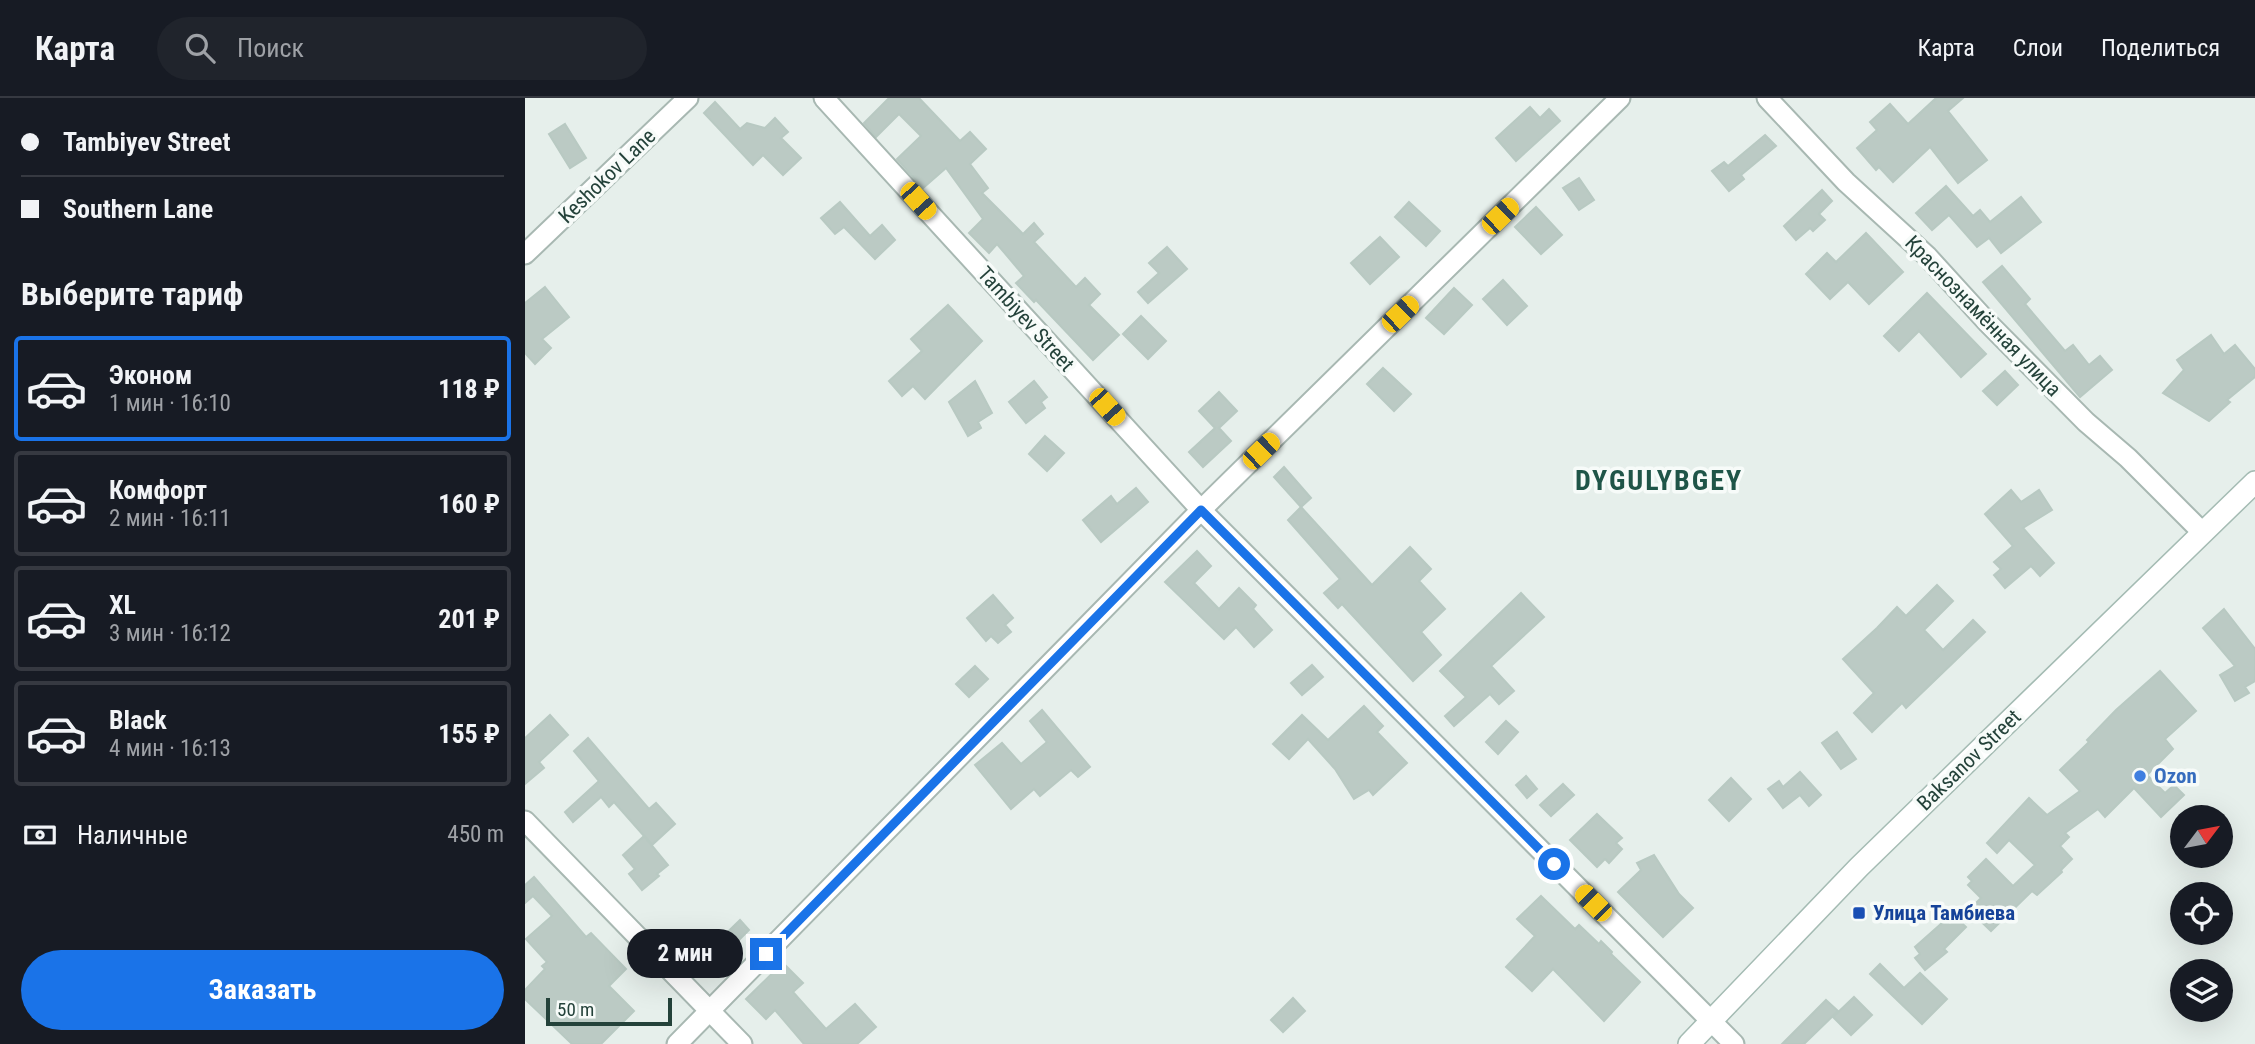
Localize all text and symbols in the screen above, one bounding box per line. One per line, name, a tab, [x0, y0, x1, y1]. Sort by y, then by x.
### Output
search box	[157, 17, 647, 80]
text: Карта	[35, 29, 115, 68]
icon: search	[181, 29, 219, 67]
text: Поиск	[237, 33, 304, 63]
text: Карта	[1917, 34, 1975, 62]
text: Слои	[2013, 34, 2063, 62]
text: Поделиться	[2101, 34, 2220, 62]
street label: Keshokov Lane	[554, 124, 660, 228]
text: Tambiyev Street	[63, 127, 231, 157]
car	[897, 178, 940, 224]
text: Southern Lane	[63, 194, 213, 224]
car	[1478, 194, 1523, 238]
street label: Краснознамённая улица	[1900, 231, 2066, 401]
street label: Tambiyev Street	[973, 262, 1079, 376]
text: Выберите тариф	[21, 275, 243, 313]
car	[1378, 292, 1423, 336]
icon: car	[25, 357, 88, 420]
text: Эконом	[109, 360, 192, 390]
text: 118 ₽	[438, 374, 500, 404]
car	[1086, 384, 1129, 430]
text: 1 мин · 16:10	[109, 390, 231, 417]
car	[1239, 429, 1284, 473]
district label: DYGULYBGEY	[1575, 464, 1743, 497]
icon: car	[25, 472, 88, 535]
text: Комфорт	[109, 475, 207, 505]
text: 160 ₽	[438, 489, 500, 519]
text: 2 мин · 16:11	[109, 505, 231, 532]
icon: car	[25, 587, 88, 650]
text: XL	[109, 590, 136, 620]
text: 201 ₽	[438, 604, 500, 634]
text: 3 мин · 16:12	[109, 620, 231, 647]
icon: car	[25, 702, 88, 765]
text: Black	[109, 705, 167, 735]
street label: Baksanov Street	[1912, 705, 2026, 815]
text: 155 ₽	[438, 719, 500, 749]
text: 4 мин · 16:13	[109, 735, 231, 762]
place label: Ozon	[2154, 764, 2197, 788]
marker: Ozon	[2132, 768, 2148, 784]
north arrow	[2170, 805, 2233, 868]
map controls	[2170, 805, 2233, 1022]
icon: cash	[21, 816, 59, 854]
text: Наличные	[77, 820, 188, 850]
text: 450 m	[447, 821, 504, 848]
route start	[1538, 848, 1570, 880]
car	[1571, 881, 1616, 925]
button: locate	[2170, 882, 2233, 945]
place label: Улица Тамбиева	[1873, 901, 2015, 925]
marker: Улица Тамбиева	[1851, 905, 1867, 921]
callout: 2 мин	[626, 930, 741, 978]
route end	[750, 938, 782, 970]
text: 2 мин	[657, 940, 713, 967]
button: Заказать	[21, 950, 504, 1030]
button: layers	[2170, 959, 2233, 1022]
scale bar	[546, 995, 672, 1027]
text: 50 m	[557, 998, 594, 1021]

